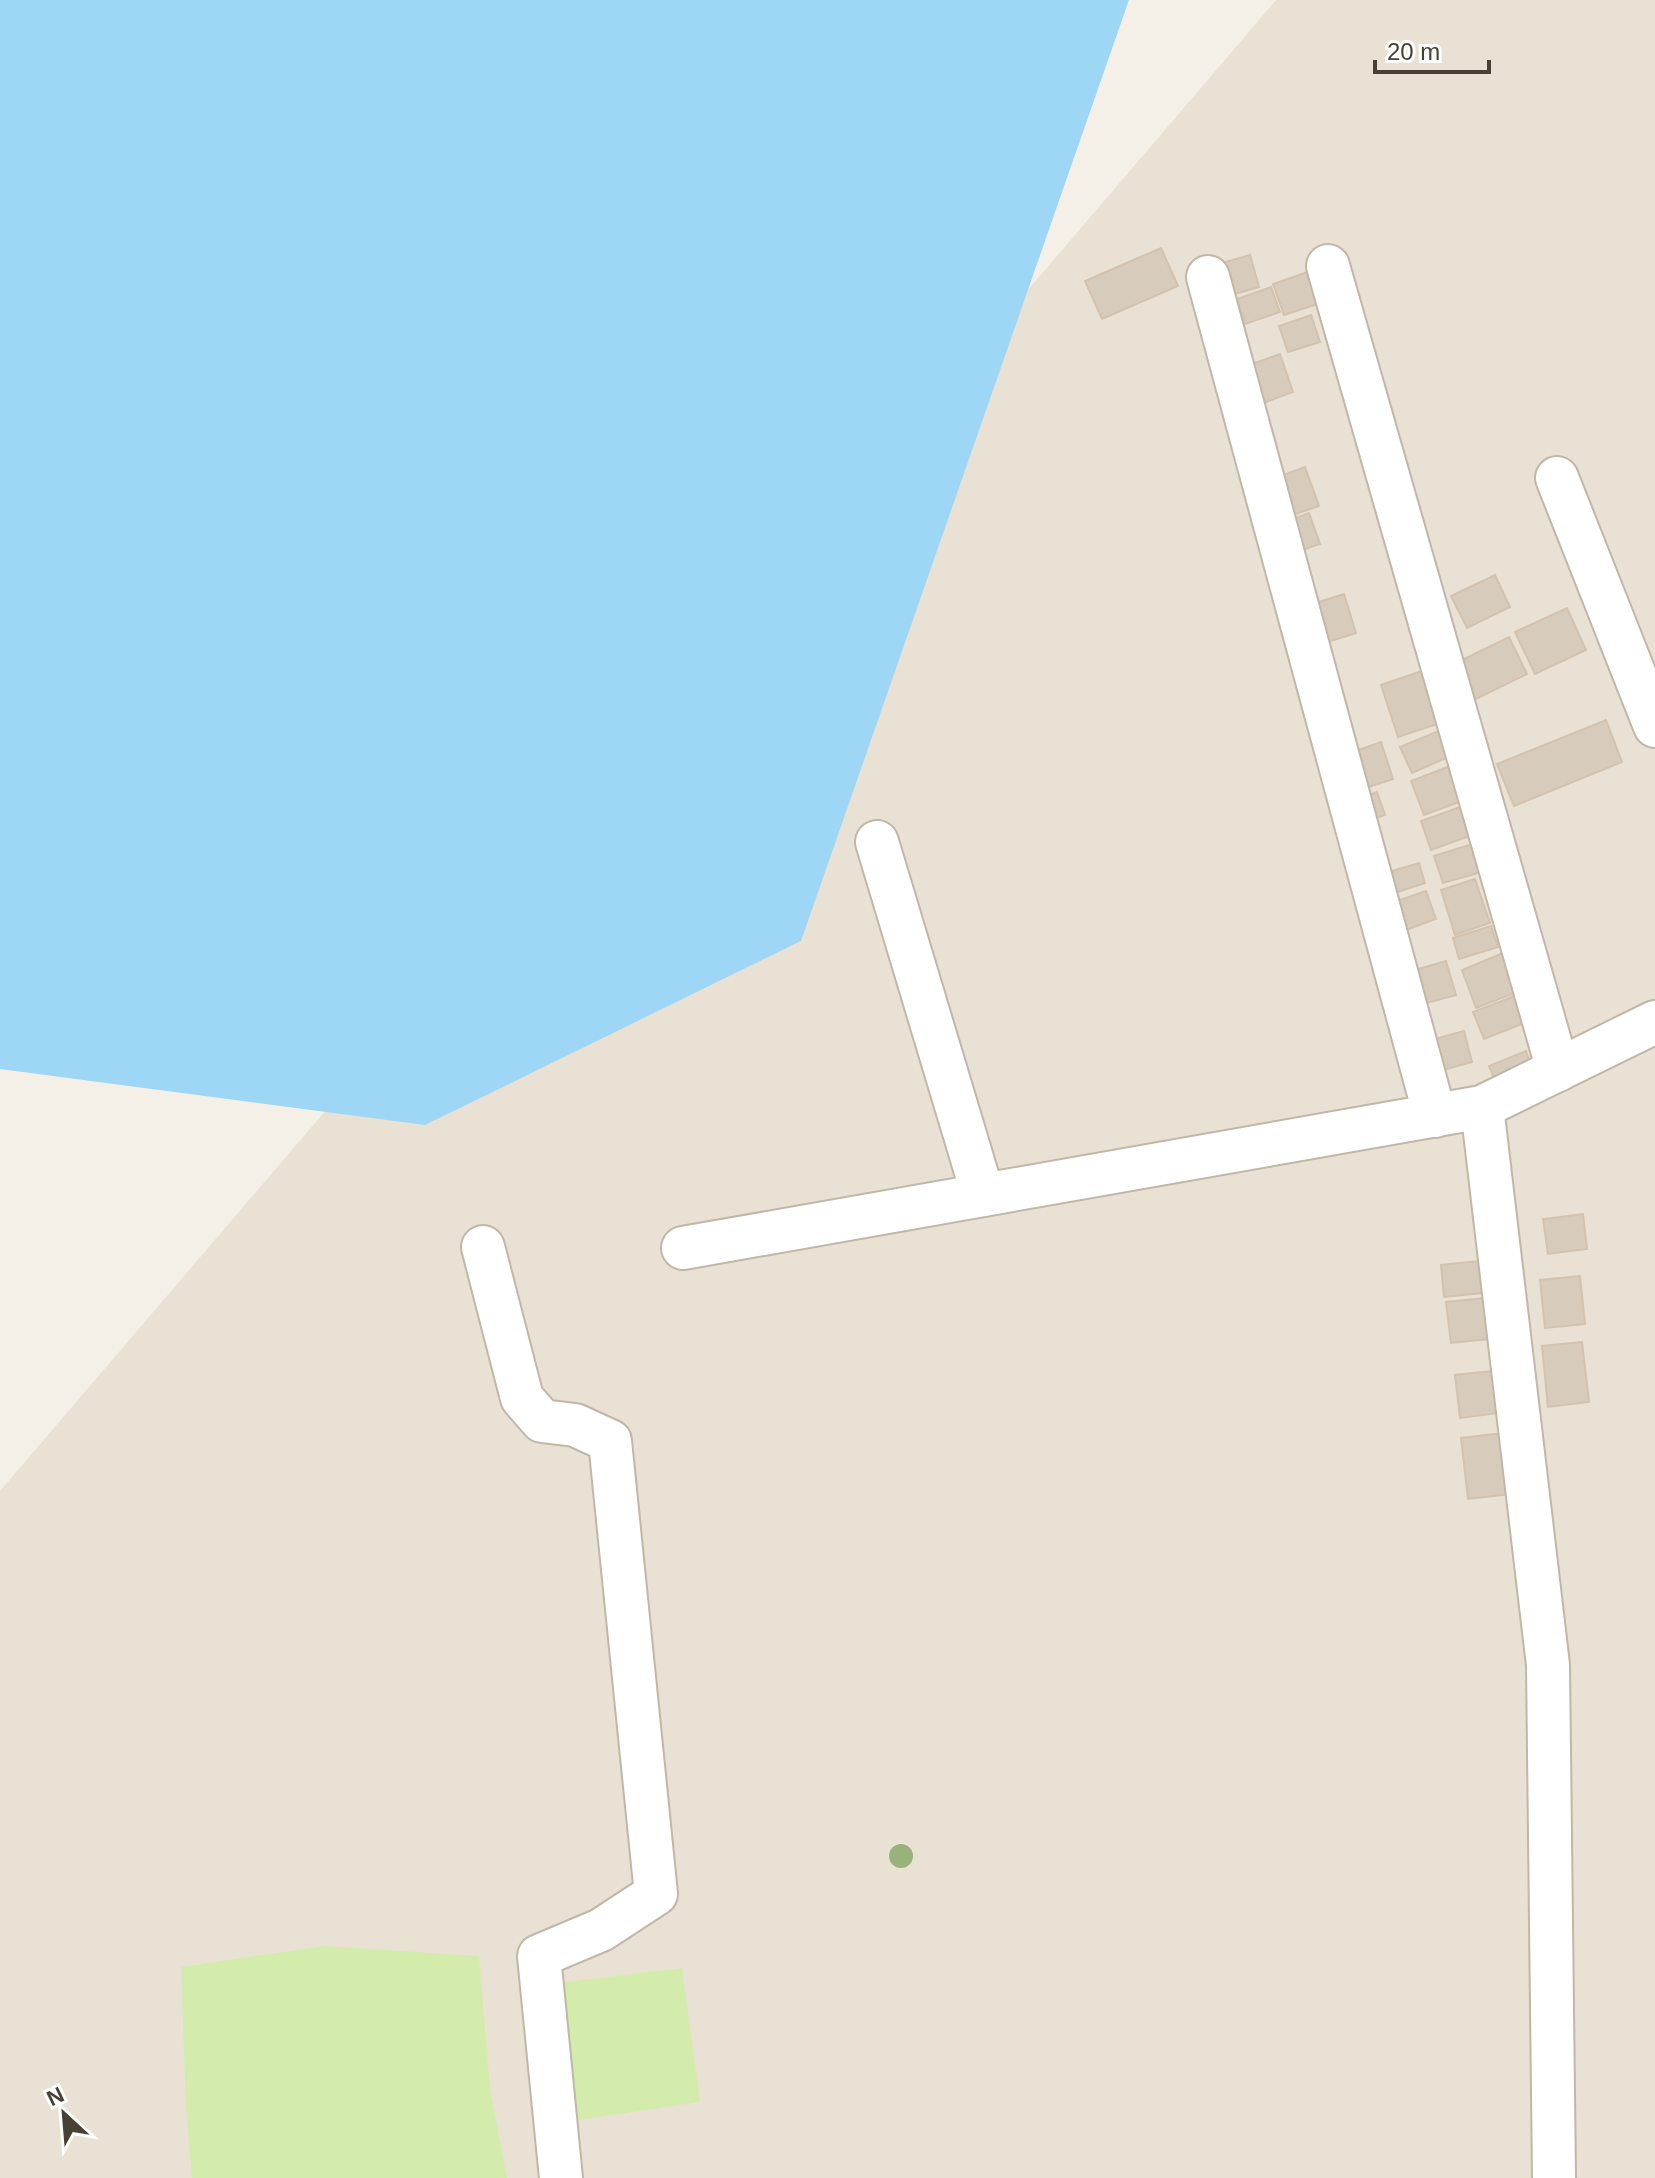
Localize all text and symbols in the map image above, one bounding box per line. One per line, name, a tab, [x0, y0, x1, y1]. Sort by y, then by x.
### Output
scale bar	[1375, 24, 1489, 74]
text: 20 m	[1387, 38, 1440, 65]
north arrow	[24, 2074, 104, 2154]
text: N	[43, 2082, 68, 2111]

